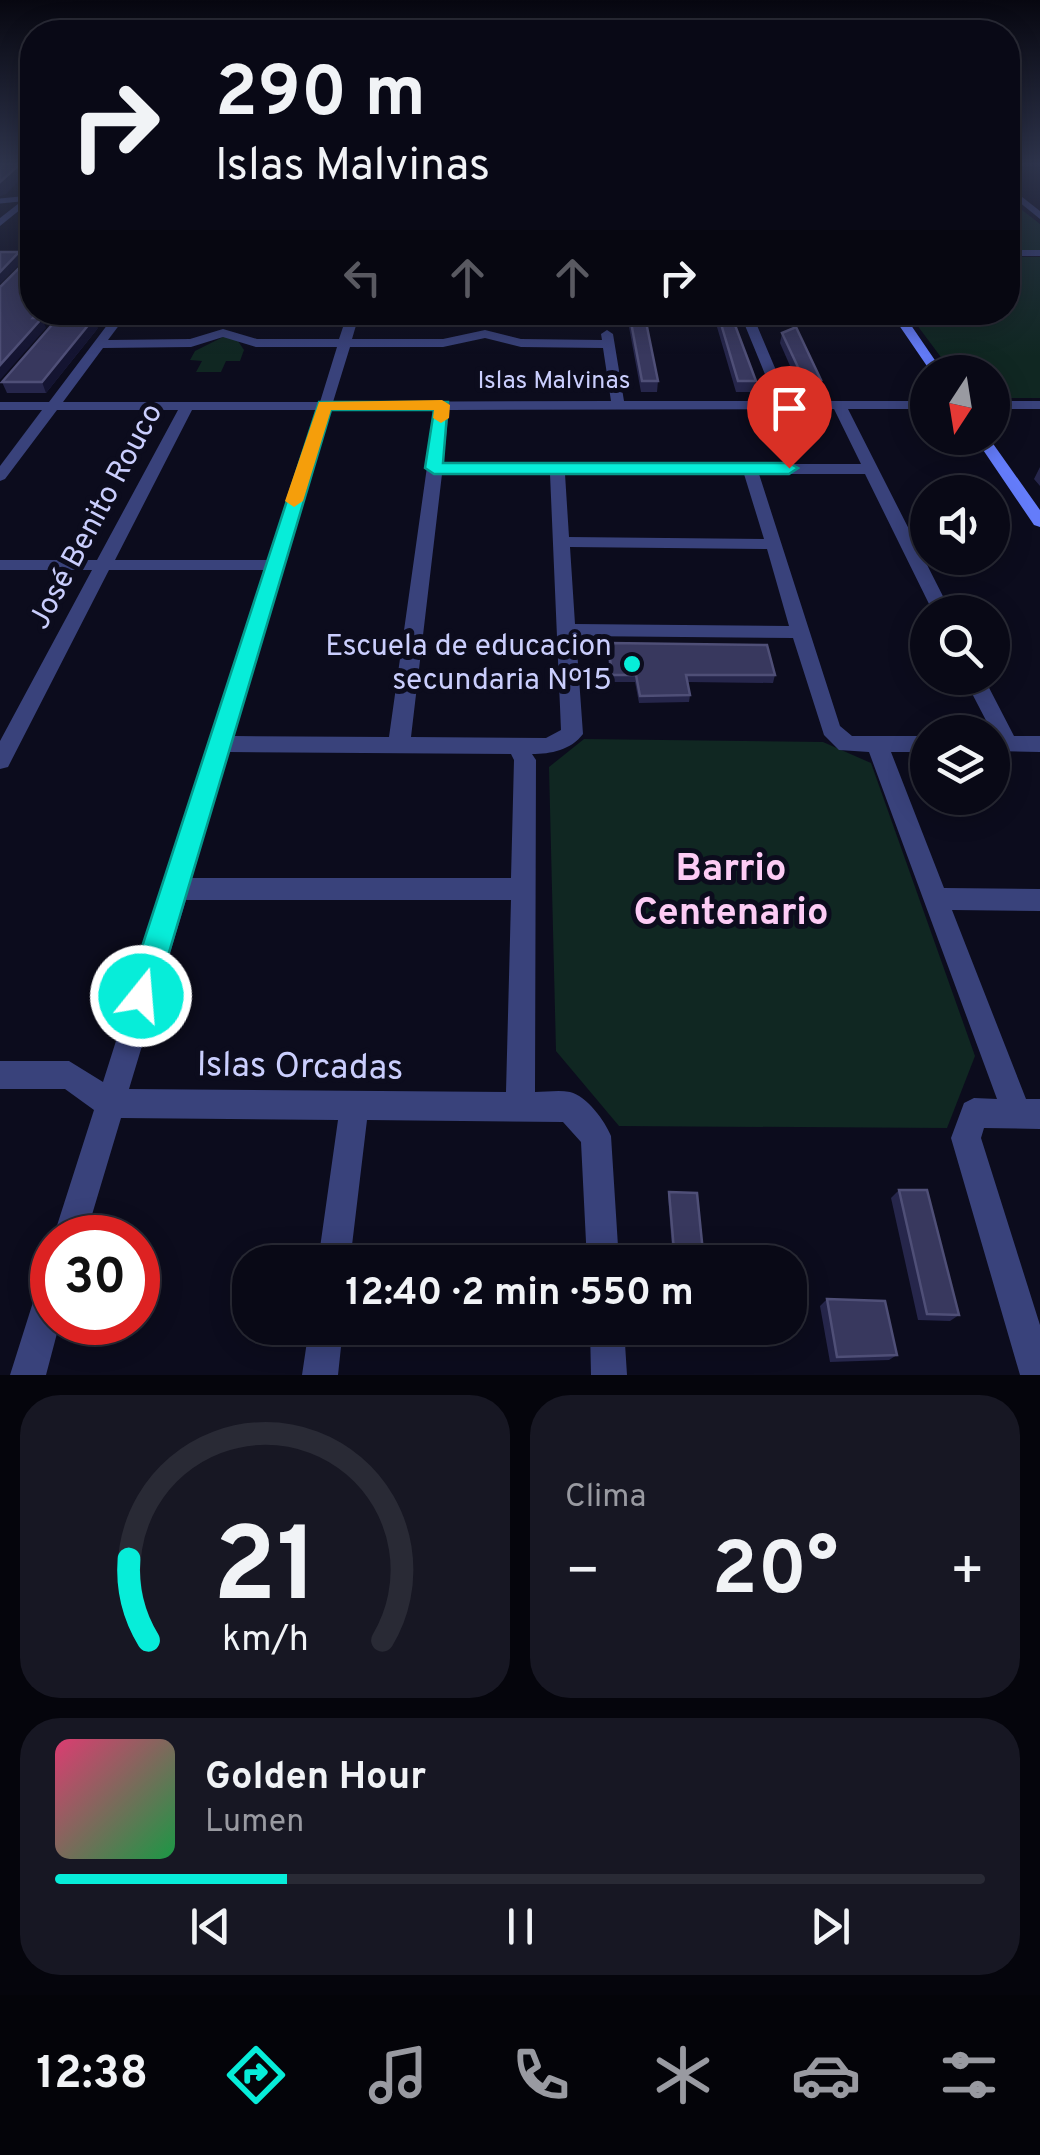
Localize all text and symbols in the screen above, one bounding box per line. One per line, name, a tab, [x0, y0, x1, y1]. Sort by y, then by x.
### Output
text: 290 m	[215, 52, 426, 141]
icon: right	[50, 60, 180, 190]
text: Islas Malvinas	[215, 139, 490, 196]
icon: left	[335, 250, 390, 305]
icon: ahead	[440, 250, 495, 305]
icon: ahead	[545, 250, 600, 305]
icon: right	[650, 250, 705, 305]
north arrow	[910, 355, 1010, 455]
map controls	[910, 355, 1010, 815]
street label: Islas Malvinas	[478, 366, 630, 398]
pin	[747, 366, 832, 469]
icon: arrive	[762, 381, 817, 436]
street label: José Benito Rouco	[22, 398, 172, 636]
button: sound	[910, 475, 1010, 575]
button: search	[910, 595, 1010, 695]
place label: Escuela de educacion secundaria Nº15	[325, 629, 612, 700]
marker: Escuela de educacion secundaria Nº15	[621, 653, 643, 675]
button: layers	[910, 715, 1010, 815]
district label: Barrio Centenario	[633, 846, 829, 939]
position arrow	[89, 944, 193, 1048]
street label: Islas Orcadas	[196, 1044, 404, 1092]
speed limit sign: 30	[30, 1215, 160, 1345]
text: 12:40 · 2 min · 550 m	[345, 1270, 694, 1319]
text: Clima	[565, 1478, 646, 1518]
text: 21	[212, 1506, 318, 1638]
text: 20°	[712, 1526, 838, 1621]
text: −	[565, 1539, 600, 1609]
text: +	[950, 1539, 985, 1609]
text: km/h	[222, 1618, 308, 1664]
text: Golden Hour	[205, 1754, 426, 1803]
text: Lumen	[205, 1803, 304, 1843]
icon: previous	[183, 1899, 238, 1954]
icon: pause	[493, 1899, 548, 1954]
icon: next	[803, 1899, 858, 1954]
icon: directions	[221, 2040, 291, 2110]
icon: music	[363, 2040, 433, 2110]
icon: phone	[506, 2040, 576, 2110]
icon: climate	[648, 2040, 718, 2110]
icon: car	[791, 2040, 861, 2110]
icon: filters	[934, 2040, 1004, 2110]
text: 12:38	[36, 2047, 148, 2104]

